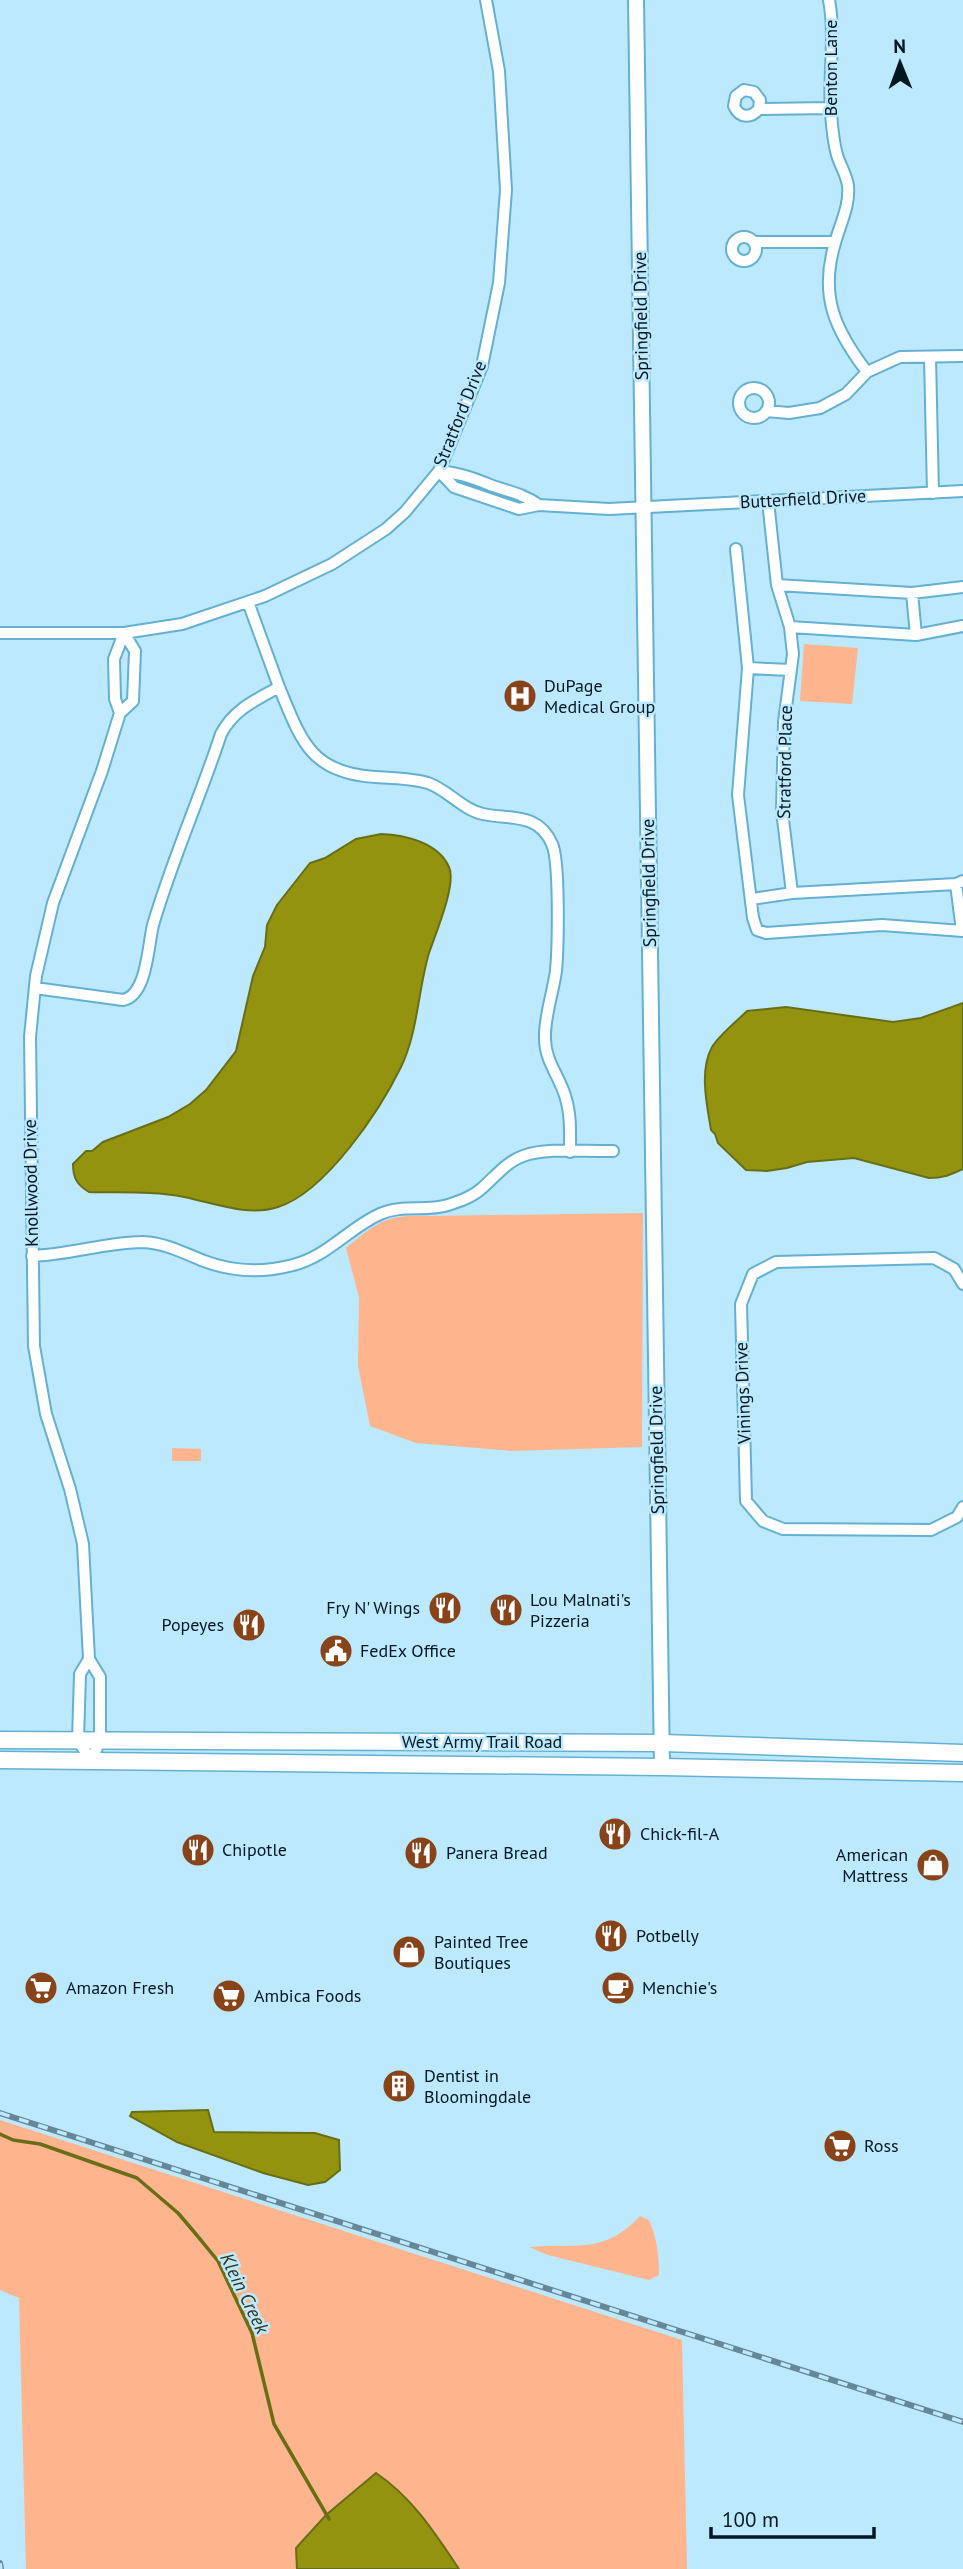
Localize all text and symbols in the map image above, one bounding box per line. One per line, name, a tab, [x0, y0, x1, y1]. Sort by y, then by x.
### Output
street label: Benton Lane	[819, 20, 842, 116]
north arrow	[865, 28, 935, 98]
text: N	[893, 34, 906, 58]
street label: Springfield Drive	[628, 251, 653, 381]
street label: Stratford Drive	[428, 357, 491, 470]
street label: Butterfield Drive	[739, 484, 867, 513]
place label: DuPage Medical Group	[544, 674, 655, 718]
hospital icon: DuPage Medical Group	[501, 677, 539, 715]
street label: Stratford Place	[772, 705, 797, 819]
street label: Springfield Drive	[636, 818, 661, 948]
street label: Knollwood Drive	[18, 1119, 43, 1247]
street label: Vinings Drive	[729, 1342, 756, 1445]
street label: Springfield Drive	[644, 1385, 669, 1515]
place label: Lou Malnati's Pizzeria	[530, 1588, 631, 1632]
restaurant icon: Fry N' Wings	[426, 1589, 464, 1627]
restaurant icon: Lou Malnati's Pizzeria	[487, 1591, 525, 1629]
place label: Fry N' Wings	[326, 1596, 420, 1619]
restaurant icon: Popeyes	[230, 1606, 268, 1644]
place label: Popeyes	[162, 1613, 224, 1636]
public building icon: FedEx Office	[317, 1632, 355, 1670]
place label: FedEx Office	[360, 1639, 456, 1662]
street label: West Army Trail Road	[402, 1730, 562, 1753]
restaurant icon: Chick-fil-A	[596, 1815, 634, 1853]
place label: Chick-fil-A	[640, 1822, 720, 1845]
restaurant icon: Chipotle	[179, 1831, 217, 1869]
restaurant icon: Panera Bread	[402, 1834, 440, 1872]
place label: Chipotle	[222, 1838, 287, 1861]
place label: Panera Bread	[446, 1841, 548, 1864]
place label: American Mattress	[836, 1843, 908, 1887]
shop icon: American Mattress	[914, 1846, 952, 1884]
restaurant icon: Potbelly	[592, 1917, 630, 1955]
place label: Potbelly	[636, 1924, 700, 1947]
place label: Painted Tree Boutiques	[434, 1930, 528, 1974]
shop icon: Painted Tree Boutiques	[390, 1933, 428, 1971]
supermarket icon: Amazon Fresh	[22, 1969, 60, 2007]
cafe icon: Menchie's	[599, 1969, 637, 2007]
place label: Amazon Fresh	[66, 1976, 174, 1999]
place label: Menchie's	[642, 1976, 717, 1999]
supermarket icon: Ambica Foods	[210, 1977, 248, 2015]
place label: Ambica Foods	[254, 1984, 361, 2007]
place label: Dentist in Bloomingdale	[424, 2064, 531, 2108]
building icon: Dentist in Bloomingdale	[380, 2067, 418, 2105]
supermarket icon: Ross	[821, 2127, 859, 2165]
place label: Ross	[864, 2134, 899, 2157]
water label: Klein Creek	[215, 2249, 275, 2339]
scale bar	[711, 2496, 874, 2540]
text: 100 m	[722, 2506, 779, 2533]

